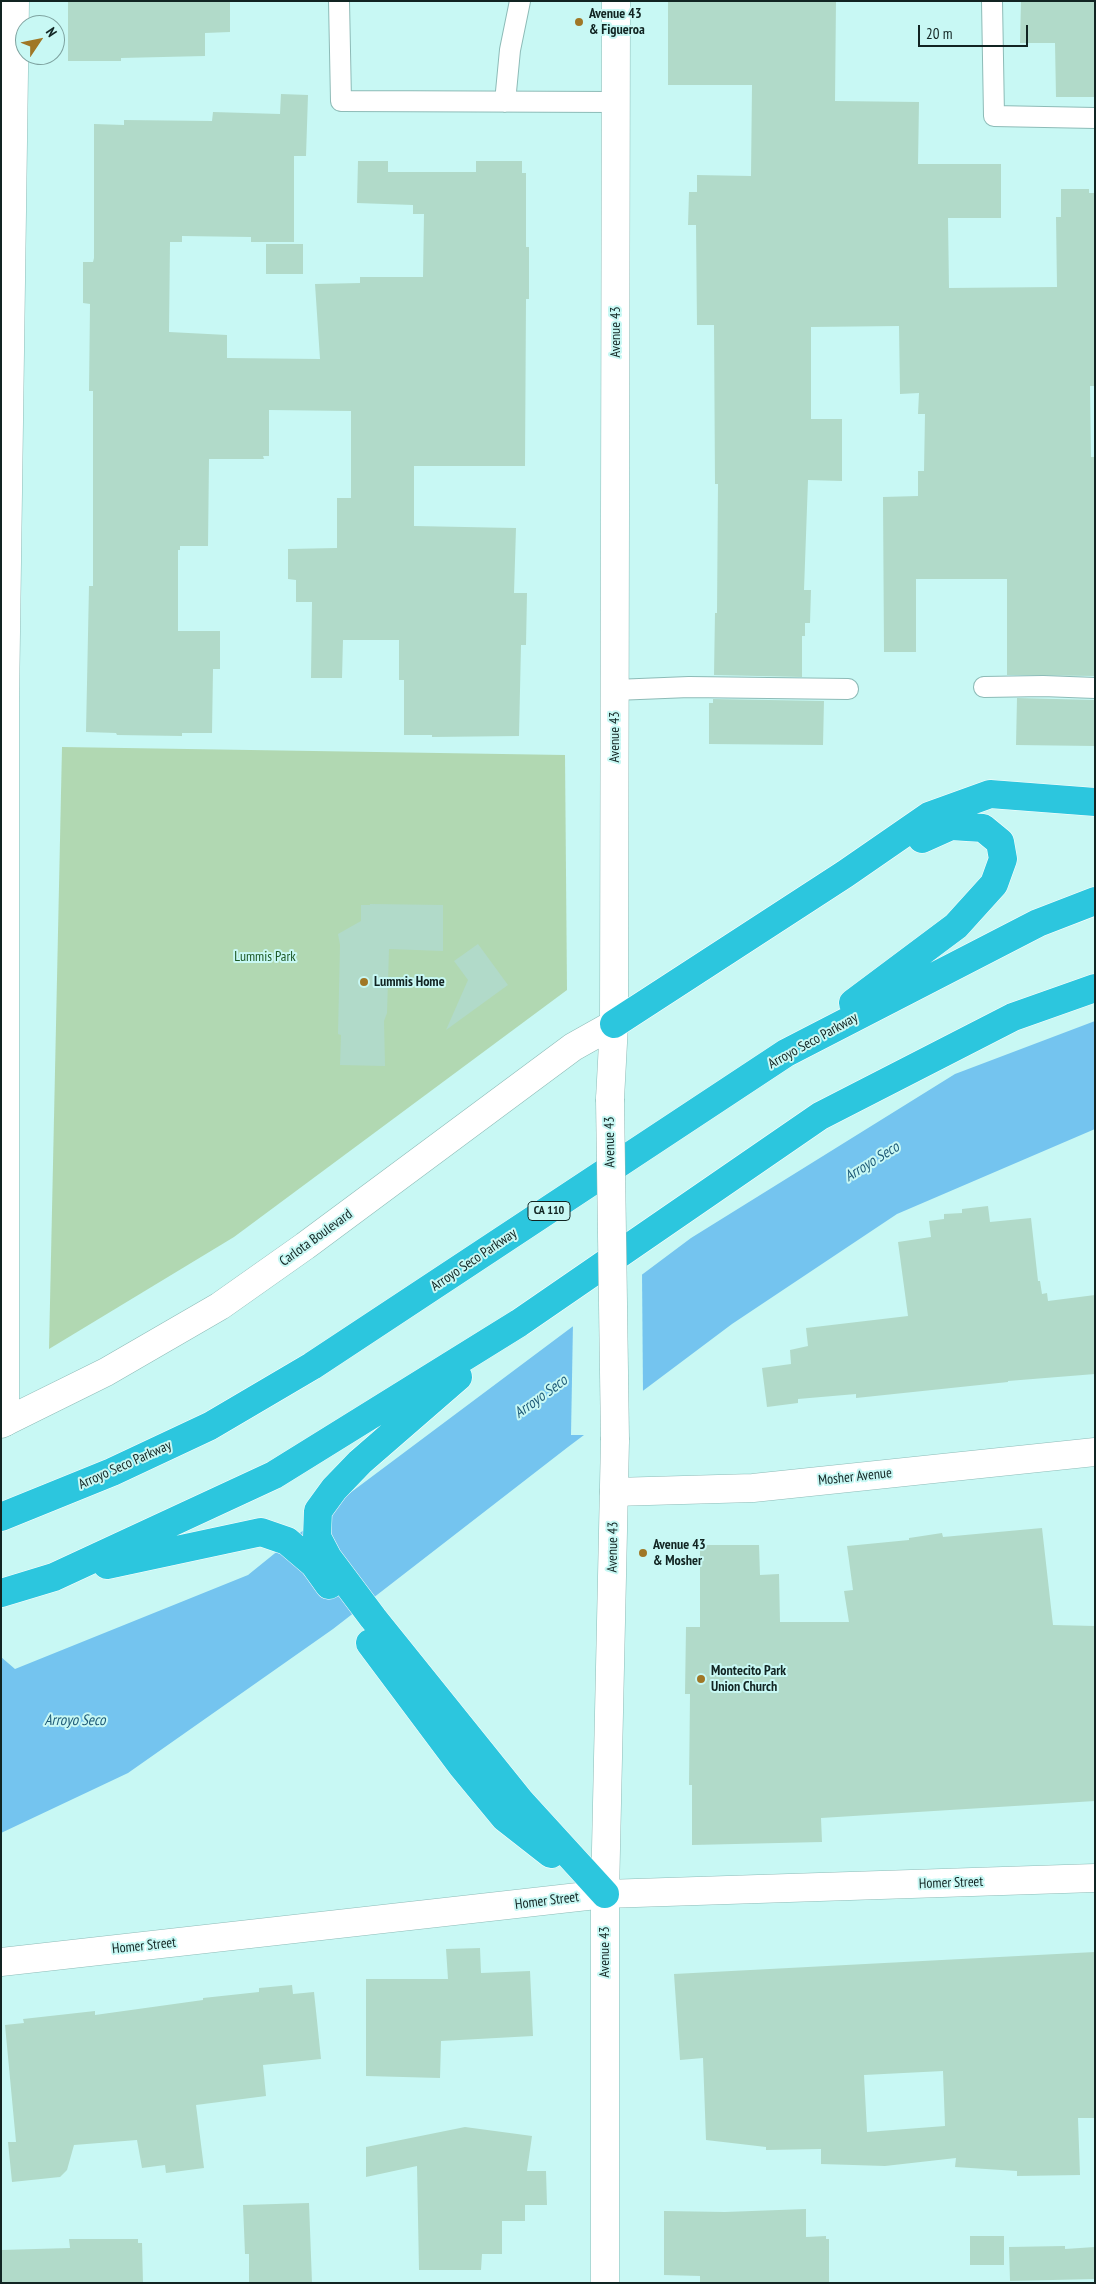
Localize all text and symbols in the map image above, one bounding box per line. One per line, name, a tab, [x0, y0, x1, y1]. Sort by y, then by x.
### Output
place label: Avenue 43 & Figueroa	[589, 6, 645, 38]
north arrow	[15, 15, 65, 65]
scale bar	[921, 15, 1031, 47]
marker: Avenue 43 & Figueroa	[573, 16, 585, 28]
text: N	[42, 24, 61, 40]
text: 20 m	[926, 24, 952, 43]
street label: Avenue 43	[608, 307, 624, 357]
street label: Avenue 43	[607, 712, 623, 762]
park label: Lummis Park	[234, 949, 296, 965]
place label: Lummis Home	[374, 974, 445, 990]
marker: Lummis Home	[358, 976, 370, 988]
street label: Arroyo Seco Parkway	[765, 1009, 861, 1073]
street label: Avenue 43	[601, 1116, 619, 1168]
water label: Arroyo Seco	[841, 1138, 903, 1186]
road number: CA 110	[528, 1202, 570, 1220]
street label: Carlota Boulevard	[276, 1206, 356, 1270]
street label: Arroyo Seco Parkway	[428, 1225, 520, 1295]
water label: Arroyo Seco	[511, 1372, 571, 1422]
street label: Arroyo Seco Parkway	[76, 1437, 174, 1493]
street label: Mosher Avenue	[817, 1465, 893, 1489]
street label: Avenue 43	[604, 1521, 622, 1573]
place label: Avenue 43 & Mosher	[653, 1537, 706, 1570]
marker: Avenue 43 & Mosher	[637, 1547, 649, 1559]
place label: Montecito Park Union Church	[711, 1663, 786, 1695]
marker: Montecito Park Union Church	[695, 1673, 707, 1685]
water label: Arroyo Seco	[44, 1712, 106, 1730]
street label: Homer Street	[919, 1873, 983, 1893]
street label: Homer Street	[514, 1889, 580, 1913]
street label: Avenue 43	[597, 1927, 613, 1977]
street label: Homer Street	[111, 1934, 177, 1958]

